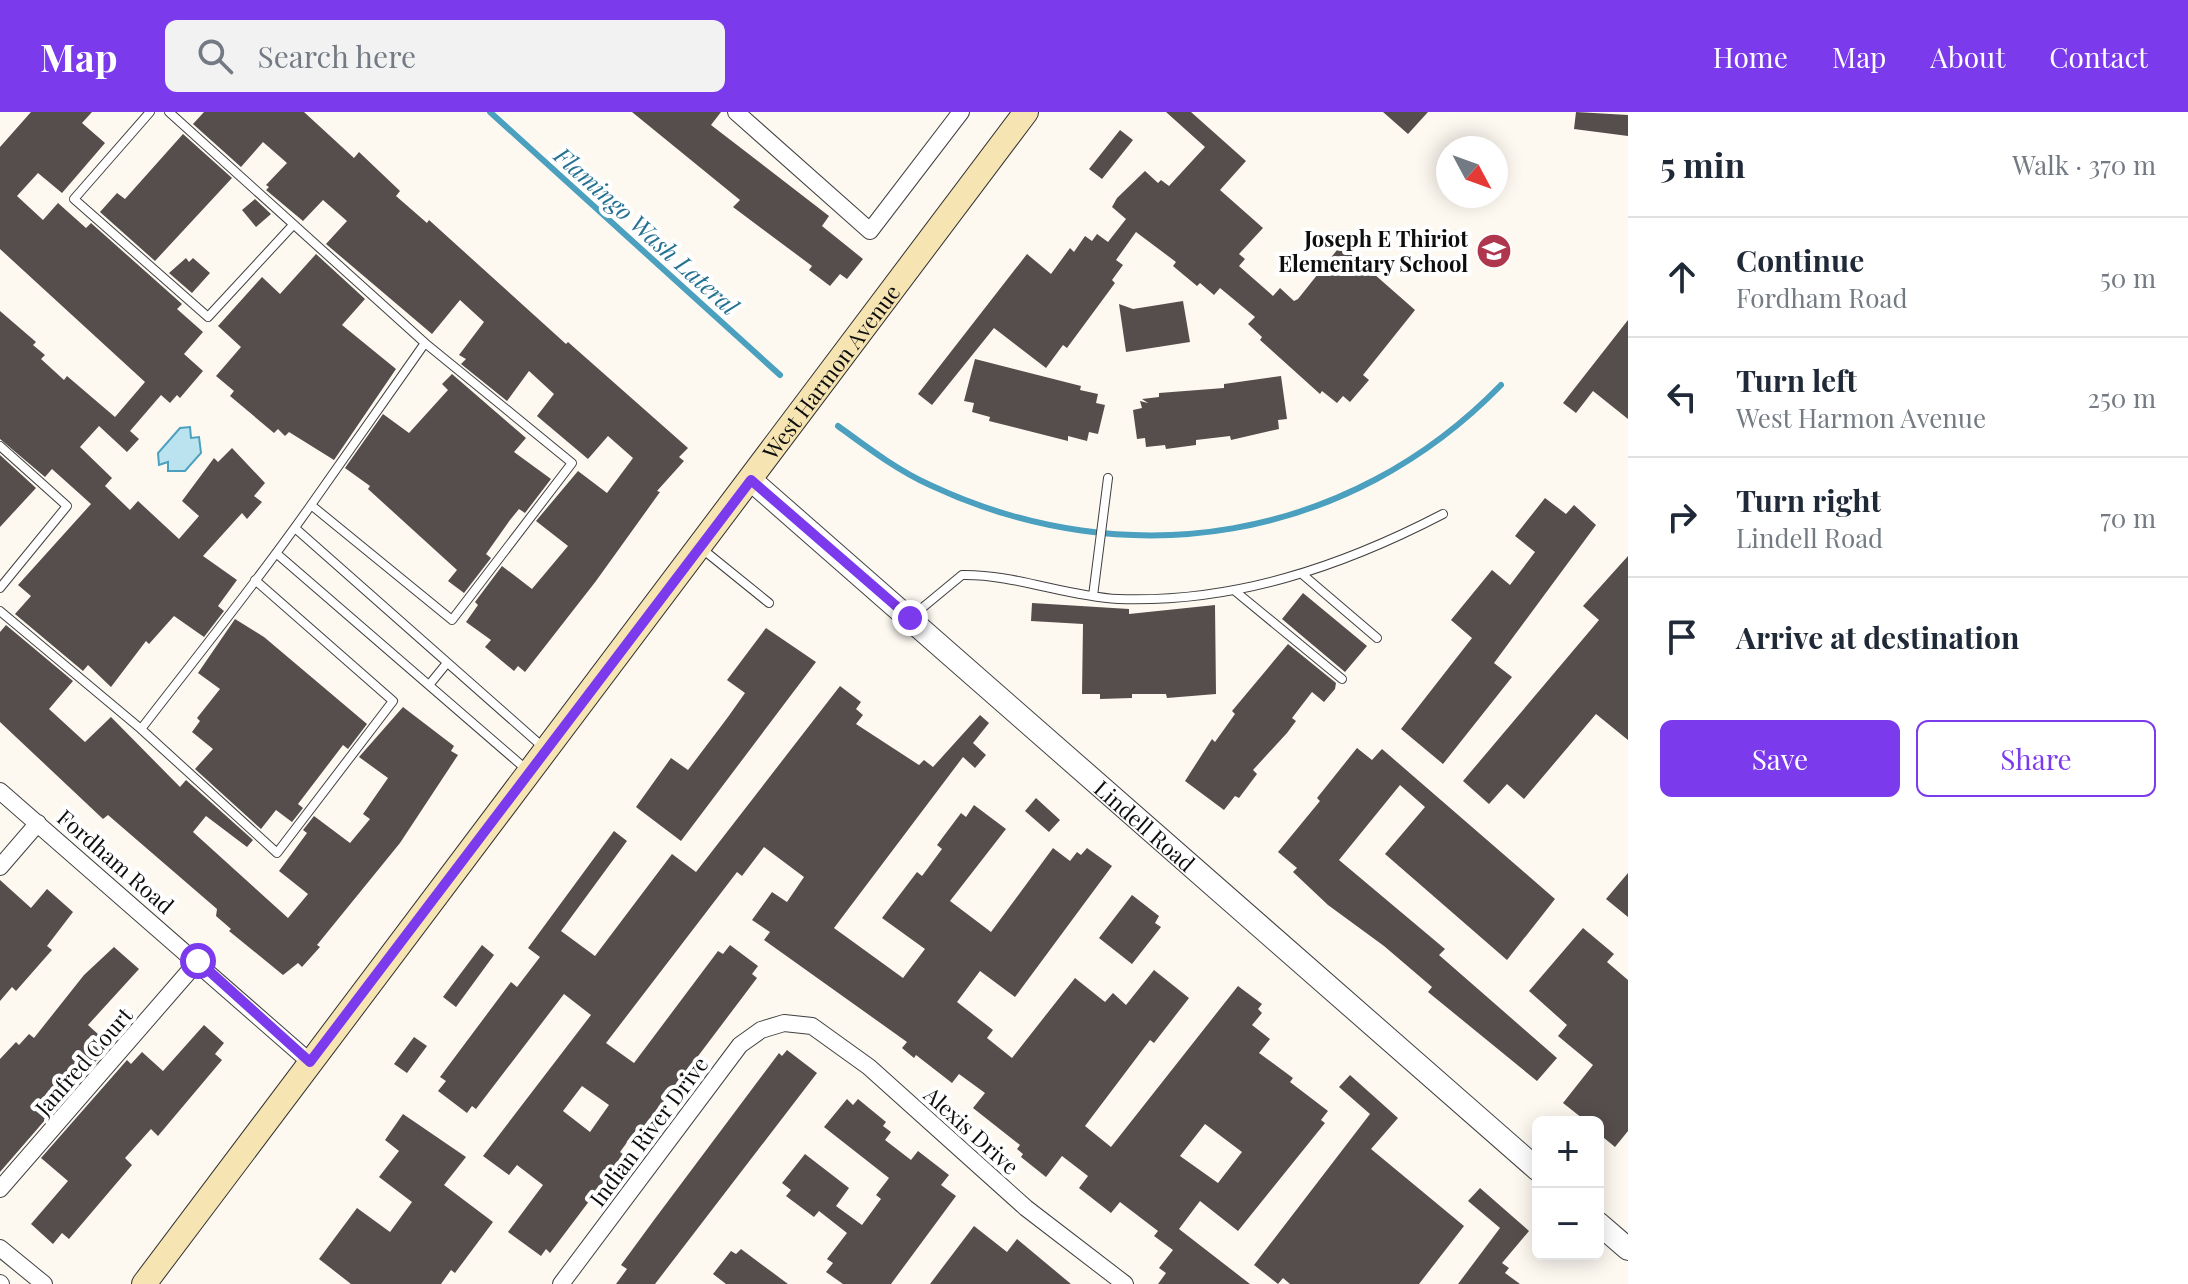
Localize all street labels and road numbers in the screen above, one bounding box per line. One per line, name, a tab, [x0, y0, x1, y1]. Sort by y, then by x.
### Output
street label: West Harmon Avenue	[754, 278, 906, 466]
street label: Lindell Road	[1088, 773, 1202, 878]
street label: Fordham Road	[51, 802, 181, 920]
street label: Janfred Court	[27, 1000, 139, 1122]
street label: Indian River Drive	[582, 1050, 714, 1212]
street label: Alexis Drive	[917, 1079, 1026, 1181]

